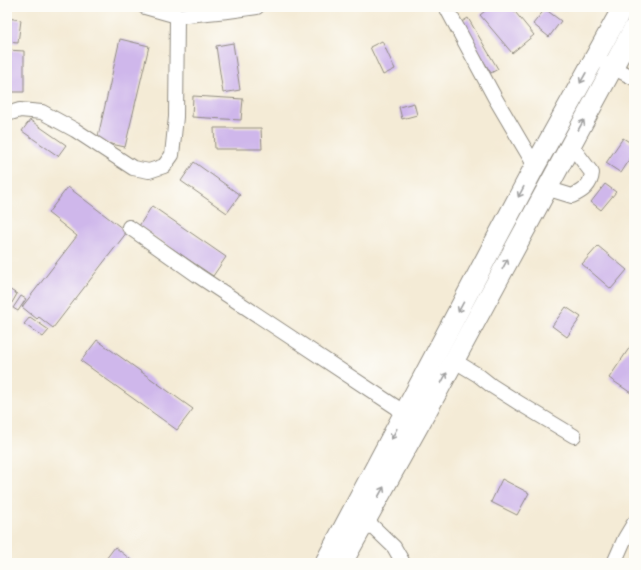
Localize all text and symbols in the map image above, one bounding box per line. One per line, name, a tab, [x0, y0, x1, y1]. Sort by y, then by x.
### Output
one-way arrow	[579, 71, 587, 83]
one-way arrow	[577, 119, 585, 131]
one-way arrow	[517, 186, 525, 198]
one-way arrow	[502, 258, 510, 270]
one-way arrow	[456, 301, 464, 313]
one-way arrow	[441, 372, 448, 384]
one-way arrow	[390, 428, 397, 440]
one-way arrow	[378, 486, 386, 498]

